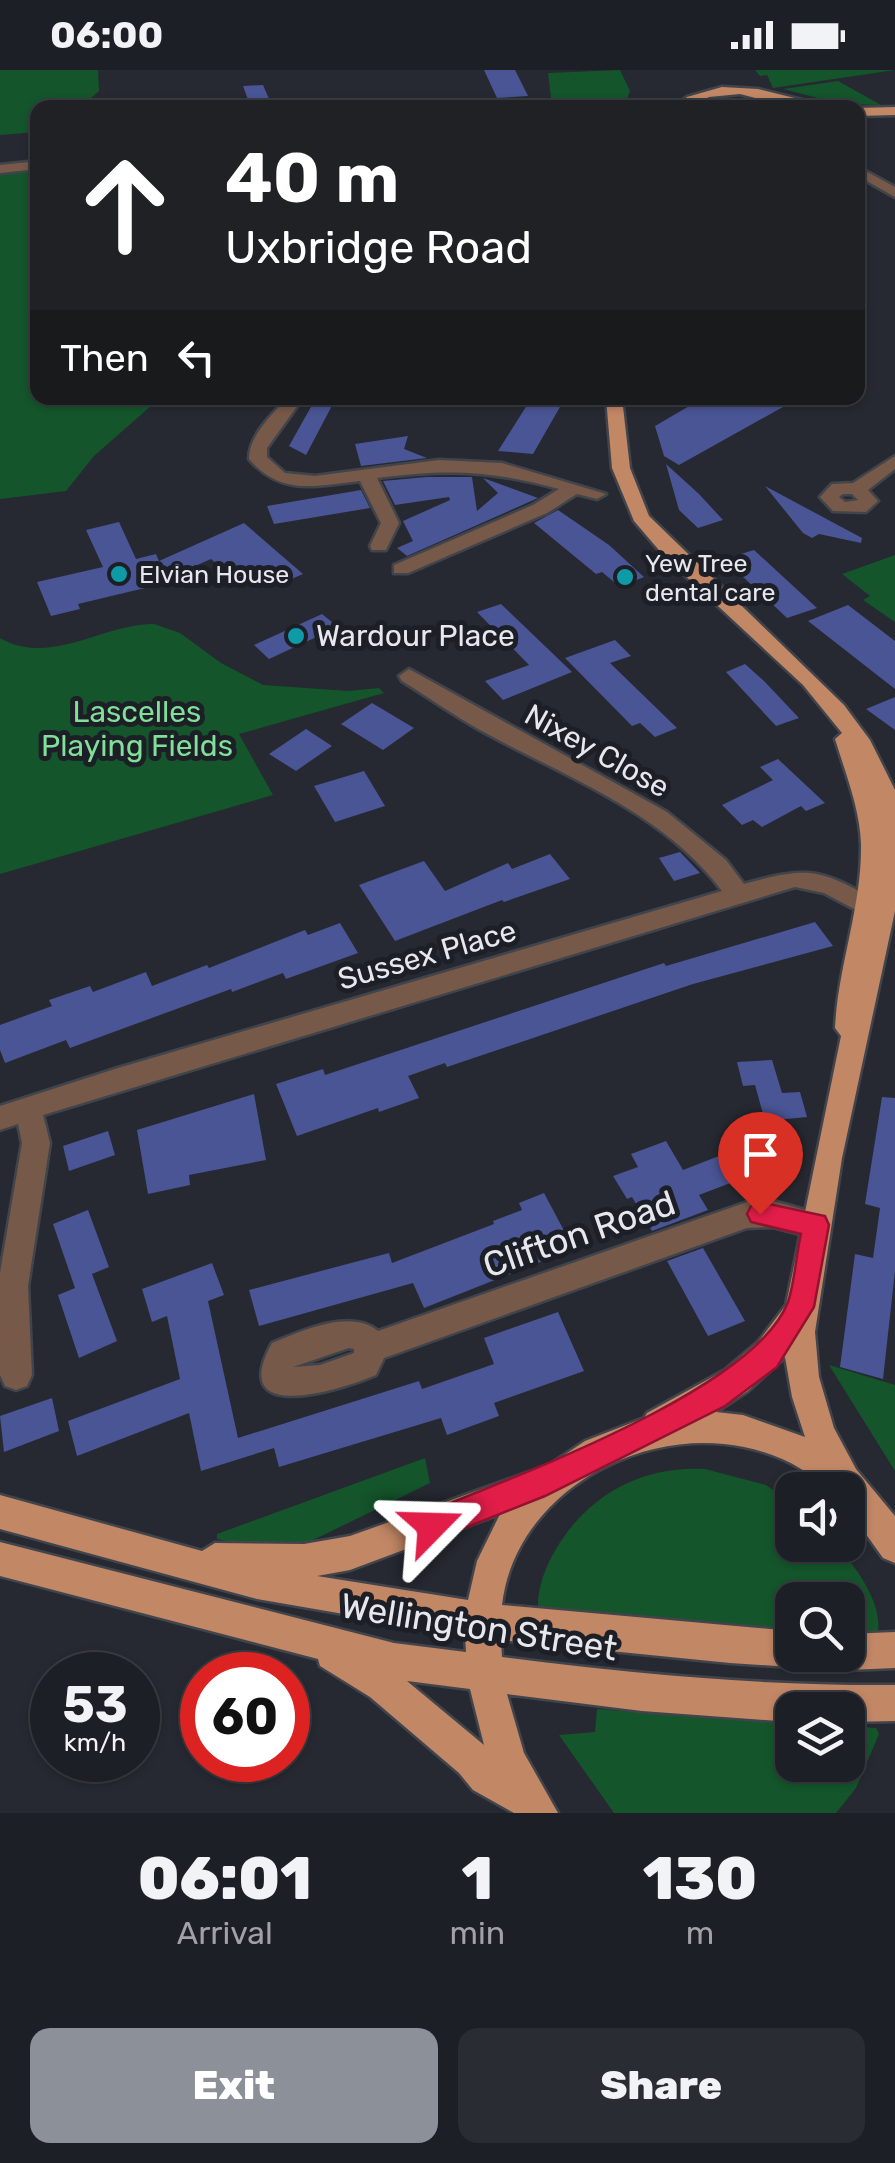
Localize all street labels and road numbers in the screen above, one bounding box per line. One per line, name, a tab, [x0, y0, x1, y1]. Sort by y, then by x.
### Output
street label: Nixey Close	[518, 697, 676, 805]
street label: Sussex Place	[334, 912, 520, 998]
street label: Clifton Road	[477, 1182, 681, 1286]
street label: Wellington Street	[338, 1584, 620, 1670]

